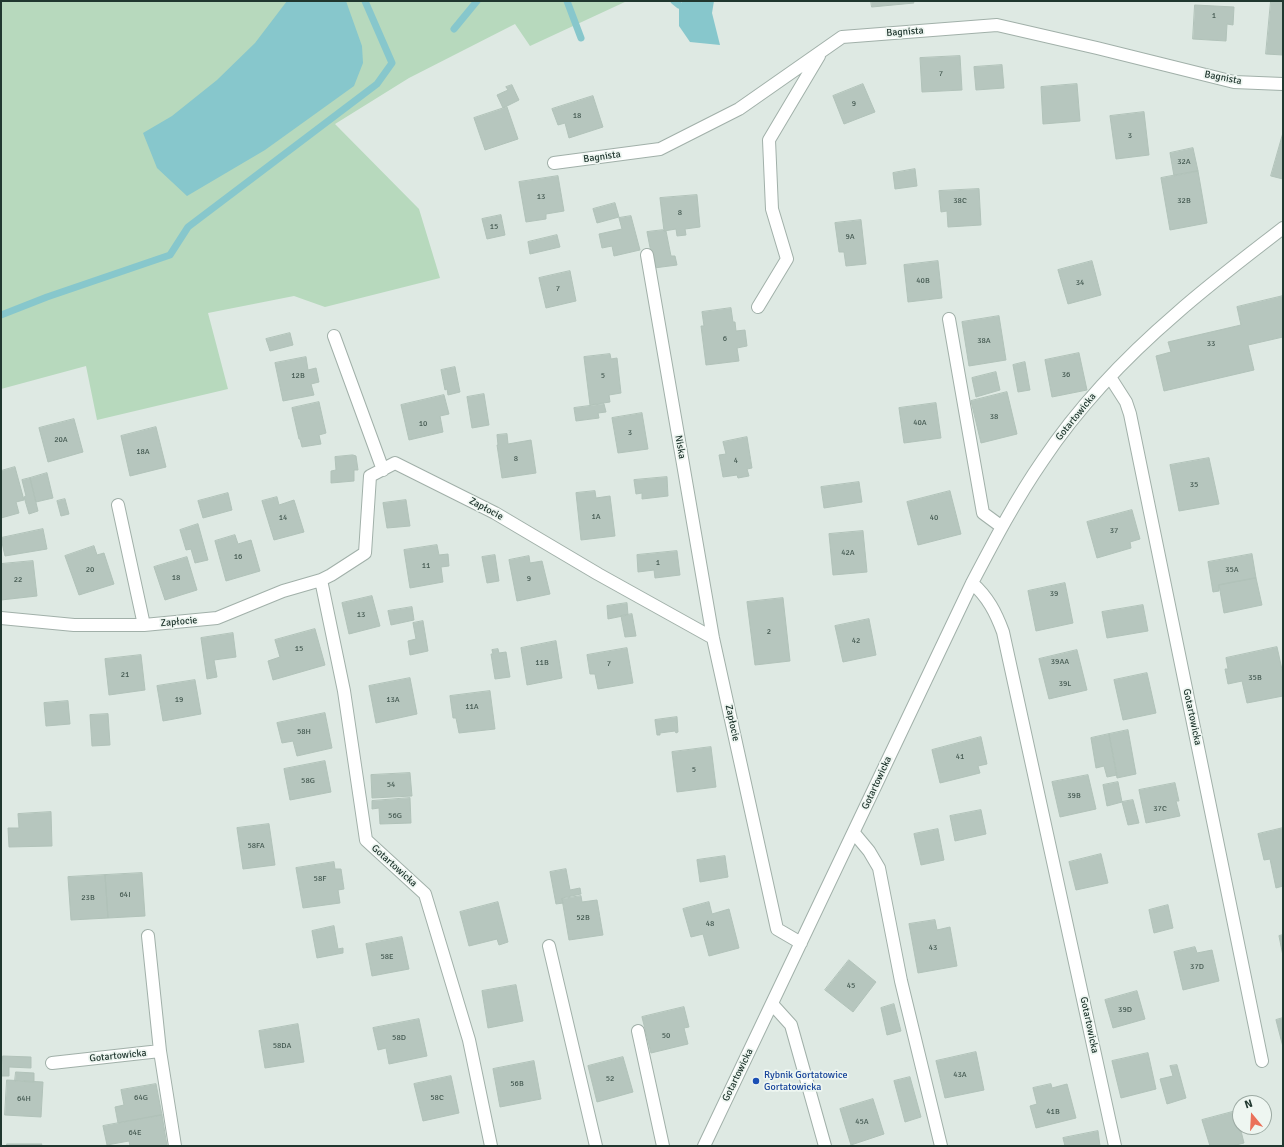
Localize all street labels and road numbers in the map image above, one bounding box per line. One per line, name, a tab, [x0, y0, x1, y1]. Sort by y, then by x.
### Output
street label: Bagnista	[886, 25, 924, 39]
street label: Bagnista	[1203, 69, 1243, 87]
street label: Bagnista	[583, 148, 621, 166]
street label: Gotartowicka	[1053, 391, 1099, 443]
street label: Niska	[672, 434, 688, 460]
street label: Zapłocie	[467, 495, 505, 523]
street label: Zapłocie	[160, 614, 198, 630]
street label: Gotartowicka	[1180, 688, 1204, 746]
street label: Zapłocie	[722, 704, 742, 742]
street label: Gotartowicka	[859, 754, 895, 812]
street label: Gotartowicka	[369, 842, 419, 890]
street label: Gotartowicka	[1077, 996, 1101, 1054]
street label: Gotartowicka	[89, 1047, 147, 1065]
street label: Gotartowicka	[720, 1047, 756, 1103]

